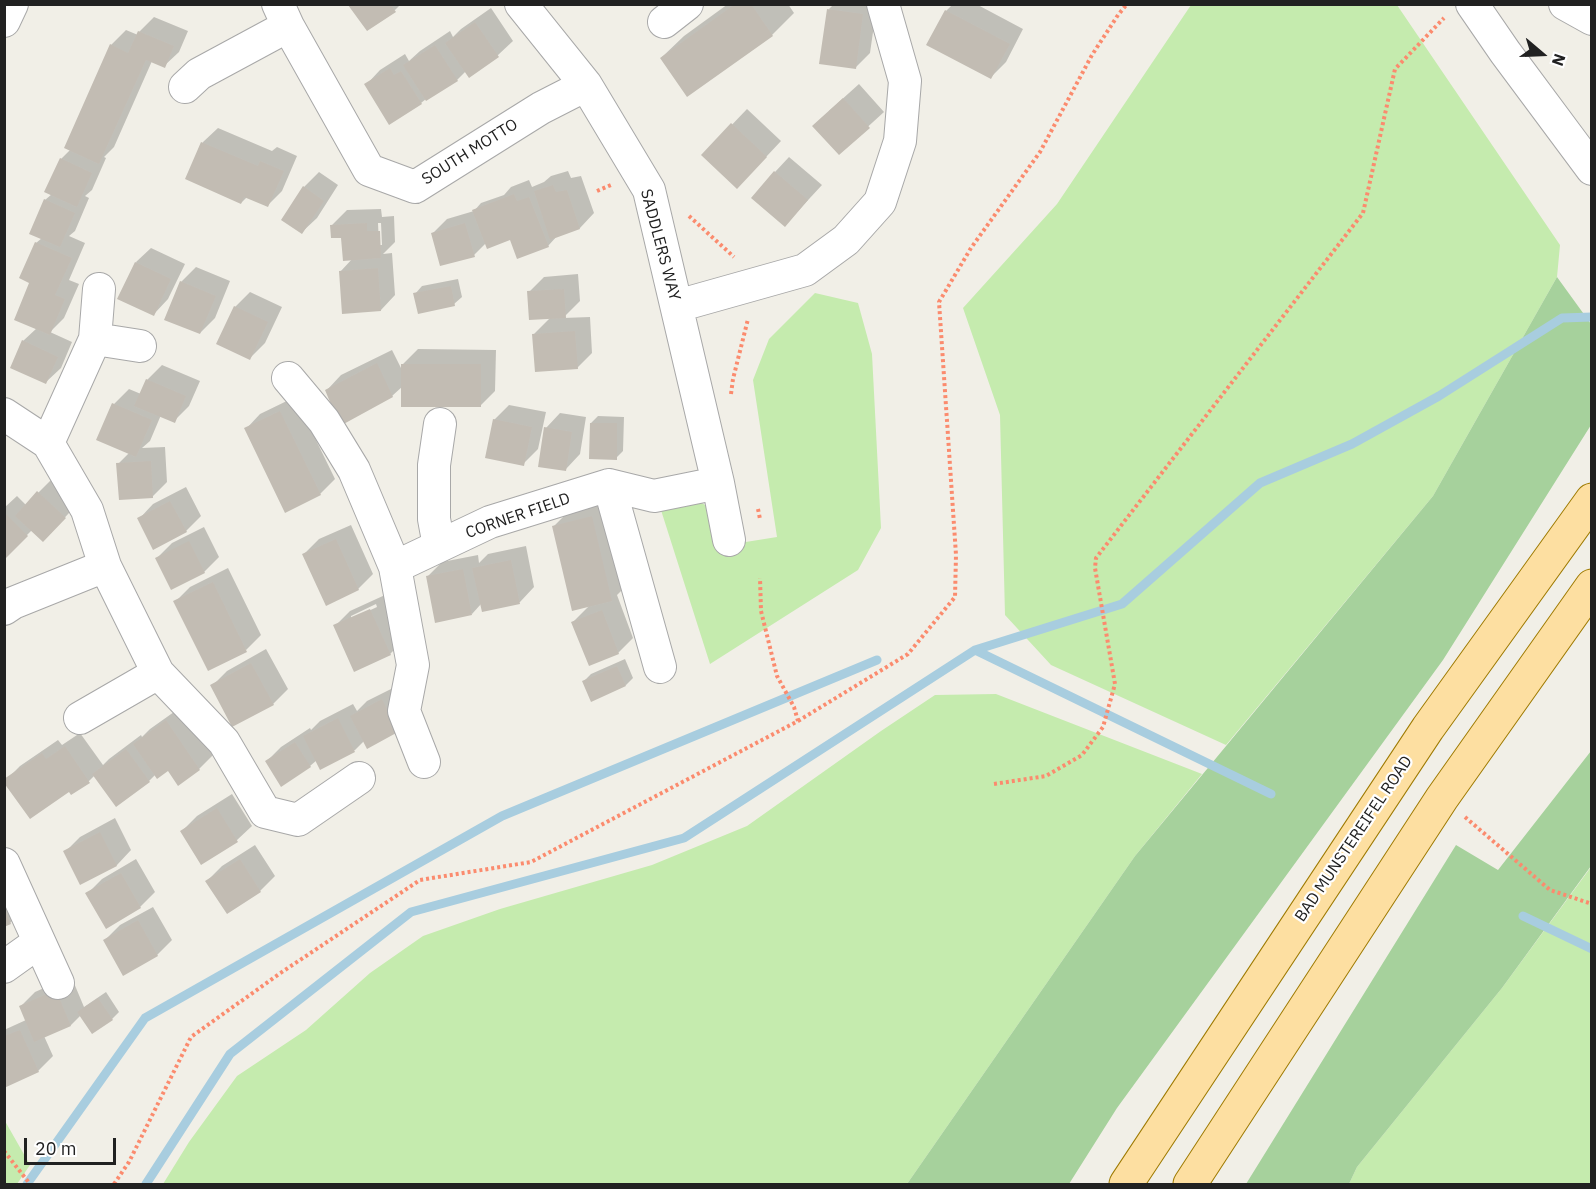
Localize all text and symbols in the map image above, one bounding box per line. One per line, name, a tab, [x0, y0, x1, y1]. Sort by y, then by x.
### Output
north arrow	[1512, 24, 1572, 84]
text: N	[1548, 51, 1570, 69]
street label: SOUTH MOTTO	[419, 115, 521, 189]
street label: SADDLERS WAY	[636, 187, 684, 303]
street label: CORNER FIELD	[463, 489, 573, 543]
street label: BAD MUNSTEREIFEL ROAD	[1291, 752, 1417, 926]
scale bar	[27, 1126, 118, 1164]
text: 20 m	[35, 1137, 77, 1160]

